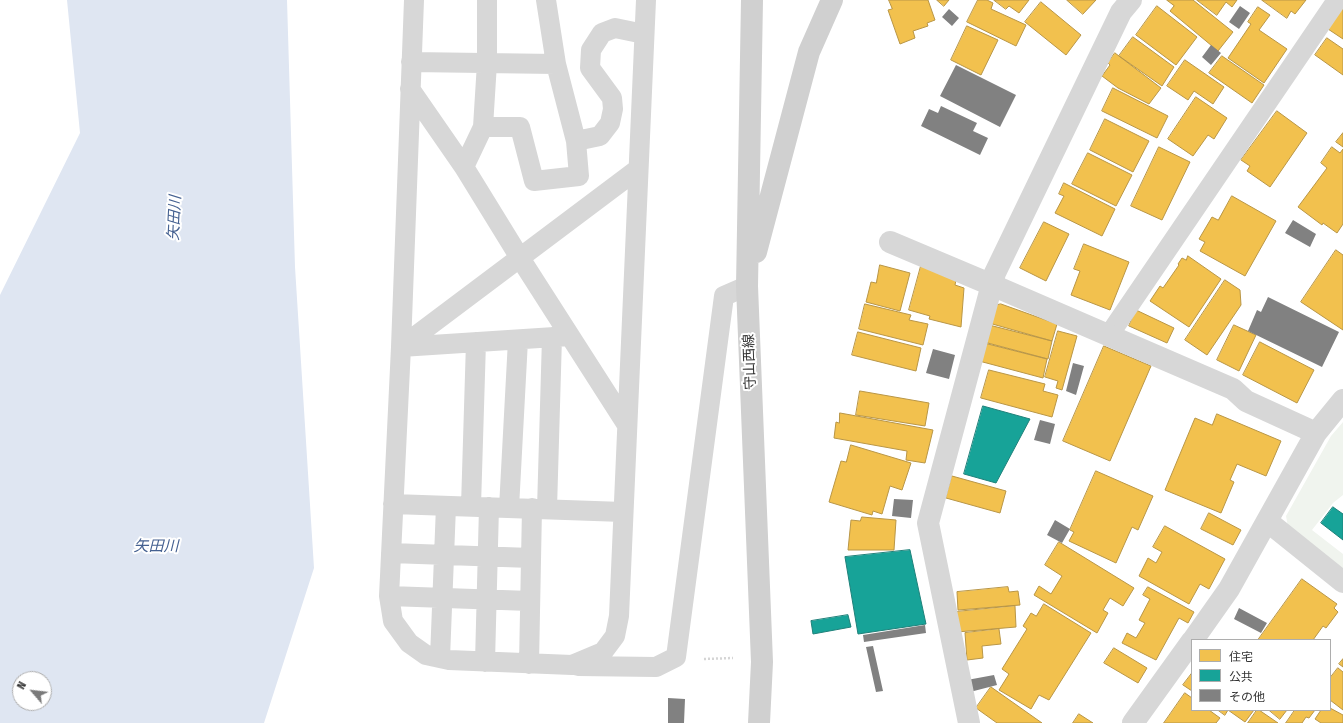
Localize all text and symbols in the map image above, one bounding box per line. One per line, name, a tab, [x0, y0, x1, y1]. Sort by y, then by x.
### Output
water label: 矢田川	[165, 195, 185, 241]
street label: 守山西線	[741, 334, 759, 390]
water label: 矢田川	[134, 538, 178, 556]
legend	[1191, 639, 1331, 711]
text: 住宅	[1229, 650, 1253, 664]
text: 公共	[1229, 670, 1253, 684]
north arrow	[12, 671, 52, 711]
text: N	[15, 680, 29, 692]
text: その他	[1229, 690, 1265, 704]

